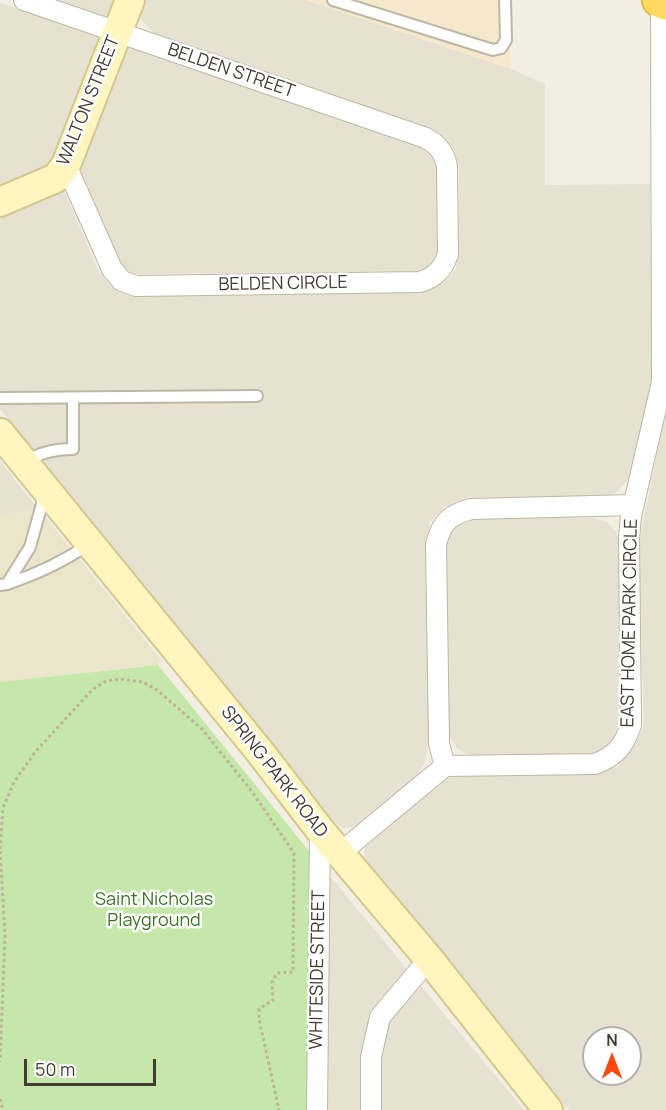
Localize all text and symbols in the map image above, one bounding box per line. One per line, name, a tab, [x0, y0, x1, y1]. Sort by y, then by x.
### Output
street label: WALTON STREET	[53, 33, 125, 169]
street label: BELDEN STREET	[165, 39, 297, 103]
street label: BELDEN CIRCLE	[218, 272, 348, 296]
street label: EAST HOME PARK CIRCLE	[617, 518, 643, 728]
street label: SPRING PARK ROAD	[216, 702, 332, 842]
park label: Saint Nicholas Playground	[95, 889, 213, 932]
street label: WHITESIDE STREET	[306, 890, 330, 1050]
north arrow	[582, 1026, 642, 1086]
text: N	[606, 1029, 618, 1051]
scale bar	[27, 1047, 159, 1085]
text: 50 m	[35, 1057, 75, 1081]

